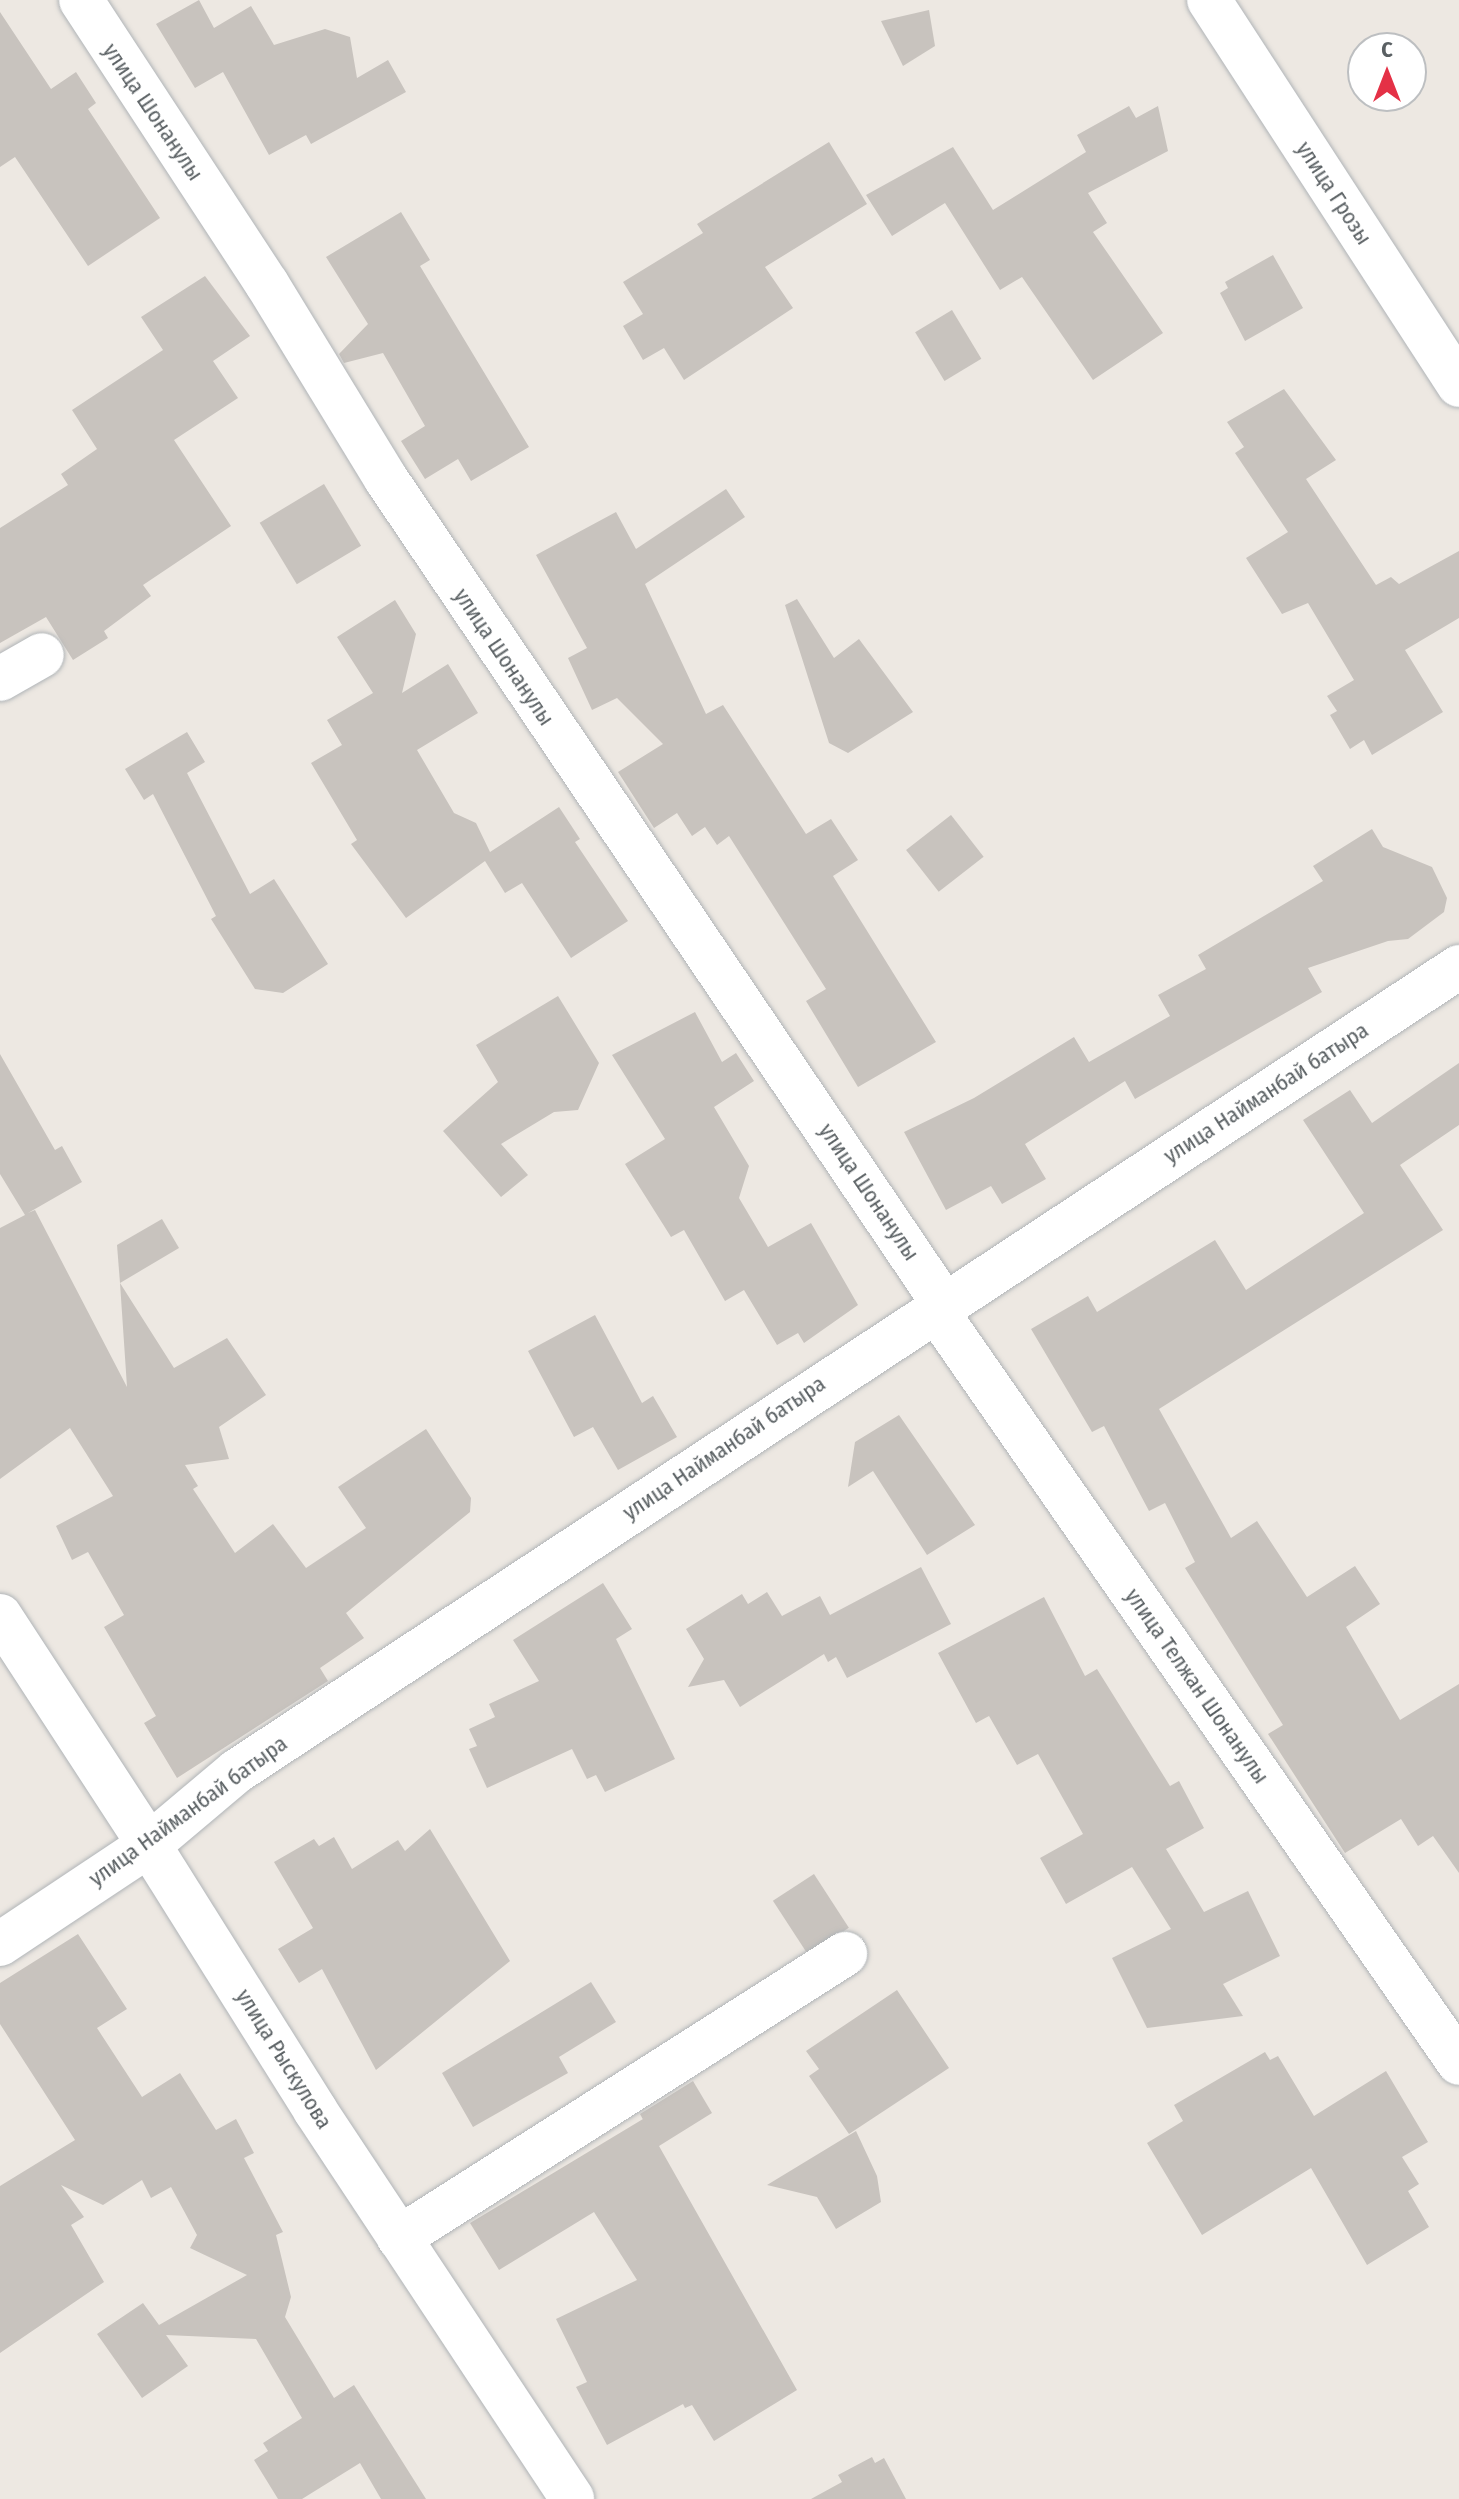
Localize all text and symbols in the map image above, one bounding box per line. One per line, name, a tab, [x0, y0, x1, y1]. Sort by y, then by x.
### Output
north arrow	[1347, 32, 1427, 112]
text: С	[1381, 36, 1393, 63]
street label: улица Шонанулы	[97, 38, 209, 186]
street label: улица Грозы	[1291, 137, 1377, 249]
street label: улица Шонанулы	[448, 583, 560, 731]
street label: улица Найманбай батыра	[1159, 1017, 1373, 1169]
street label: улица Шонанулы	[813, 1118, 925, 1266]
street label: улица Найманбай батыра	[618, 1370, 830, 1526]
street label: улица Телжан Шонанулы	[1120, 1583, 1274, 1789]
street label: улица Найманбай батыра	[84, 1730, 292, 1892]
street label: улица Рыскулова	[230, 1984, 338, 2134]

